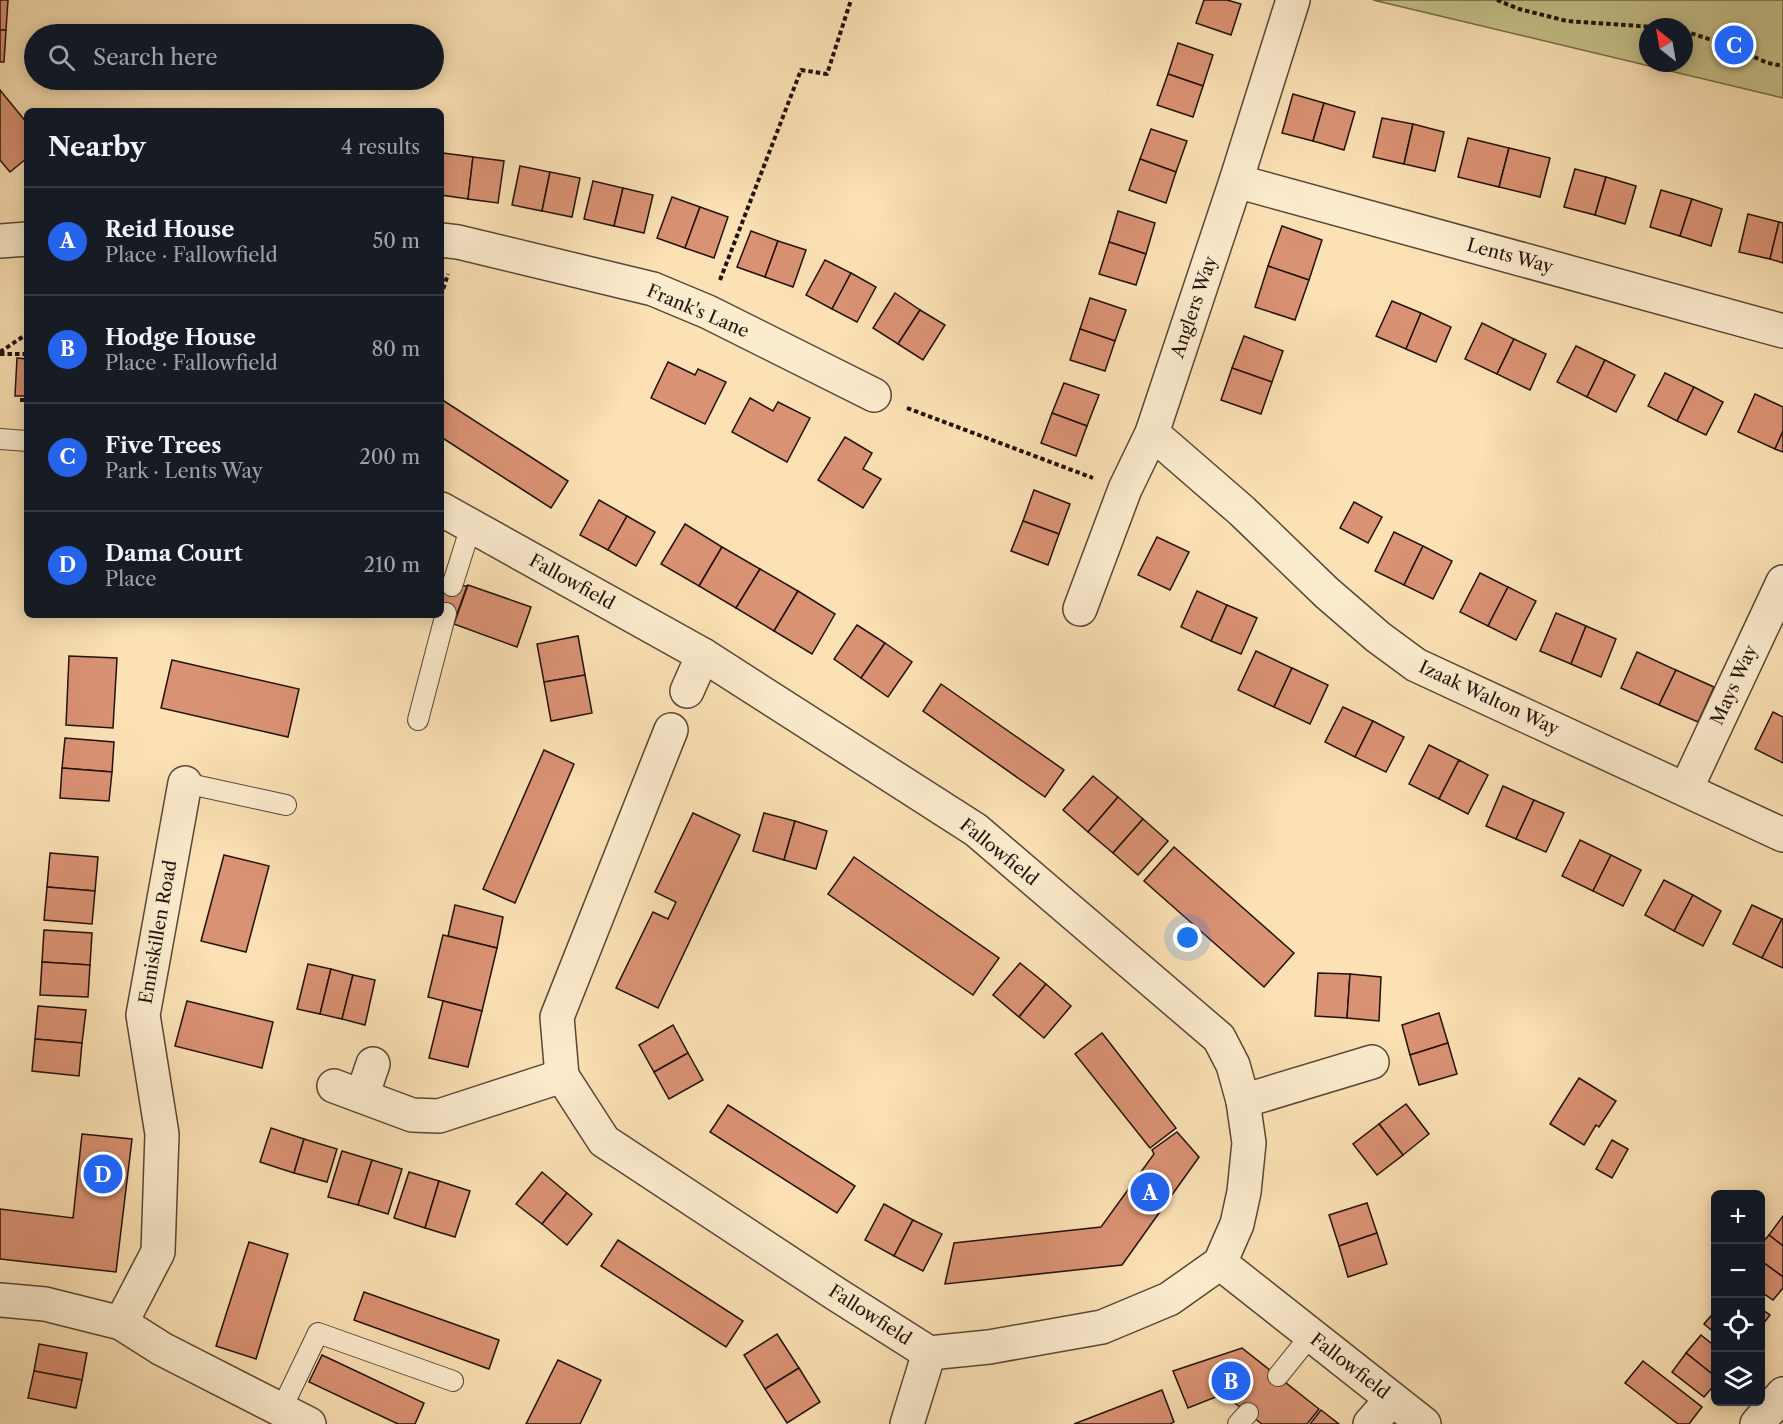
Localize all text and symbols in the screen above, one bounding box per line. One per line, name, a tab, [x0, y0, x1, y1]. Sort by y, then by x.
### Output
north arrow	[1639, 18, 1693, 72]
pin: C	[1714, 22, 1754, 68]
search box	[24, 24, 444, 90]
icon: search	[45, 41, 78, 74]
text: Search here	[93, 44, 218, 71]
text: Nearby	[48, 131, 146, 163]
text: 4 results	[341, 135, 420, 159]
text: Reid House	[105, 216, 234, 243]
text: A	[60, 229, 75, 253]
text: 50 m	[373, 229, 420, 253]
street label: Lents Way	[1464, 234, 1557, 278]
text: Place · Fallowfield	[105, 243, 278, 267]
street label: Anglers Way	[1166, 252, 1222, 362]
street label: Frank's Lane	[643, 280, 753, 342]
text: Hodge House	[105, 324, 256, 351]
text: B	[60, 337, 75, 361]
text: 80 m	[372, 337, 420, 361]
text: Place · Fallowfield	[105, 351, 278, 375]
text: Five Trees	[105, 432, 221, 459]
text: C	[59, 445, 76, 469]
text: 200 m	[359, 445, 420, 469]
text: Park · Lents Way	[105, 459, 263, 483]
text: Dama Court	[105, 540, 243, 567]
street label: Fallowfield	[525, 549, 619, 615]
text: D	[59, 553, 76, 577]
text: 210 m	[363, 553, 420, 577]
text: Place	[105, 567, 156, 591]
street label: Mays Way	[1706, 641, 1763, 729]
street label: Izaak Walton Way	[1415, 656, 1563, 741]
street label: Fallowfield	[955, 814, 1043, 890]
street label: Enniskillen Road	[135, 858, 181, 1006]
your location	[1173, 923, 1202, 952]
pin: D	[84, 1152, 122, 1196]
pin: A	[1130, 1170, 1170, 1214]
map controls	[1711, 1190, 1765, 1406]
button: +	[1711, 1190, 1765, 1244]
button: −	[1711, 1244, 1765, 1298]
street label: Fallowfield	[824, 1280, 916, 1350]
button: locate	[1711, 1298, 1765, 1352]
street label: Fallowfield	[1306, 1328, 1394, 1404]
button: layers	[1711, 1352, 1765, 1406]
pin: B	[1212, 1358, 1250, 1404]

